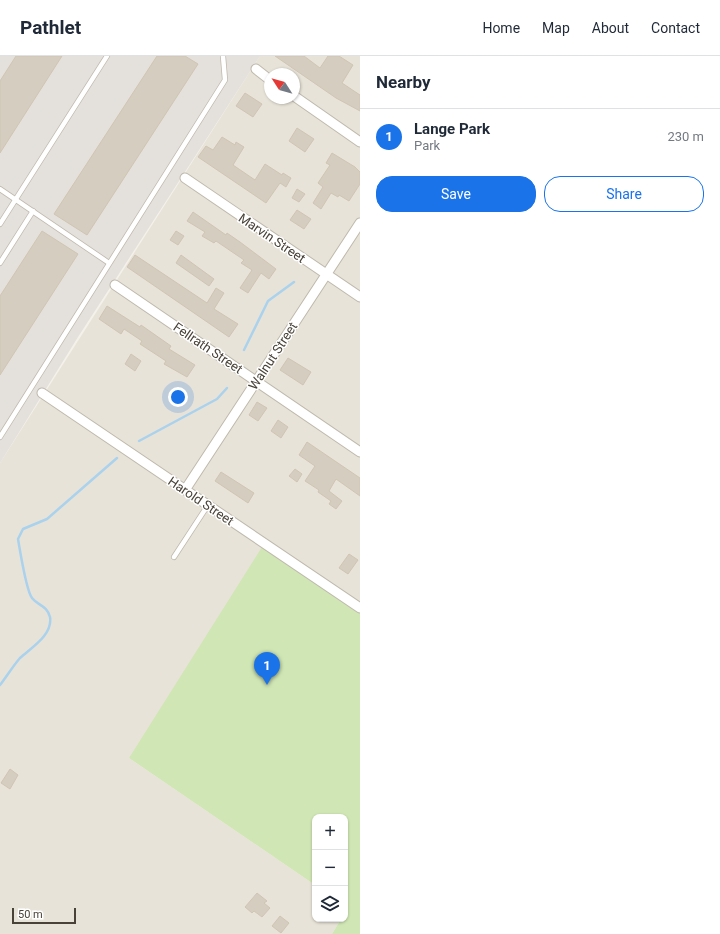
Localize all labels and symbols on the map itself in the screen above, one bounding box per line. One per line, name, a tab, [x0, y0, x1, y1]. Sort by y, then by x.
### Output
north arrow	[264, 68, 300, 104]
street label: Marvin Street	[236, 210, 308, 266]
street label: Fellrath Street	[170, 319, 246, 377]
street label: Walnut Street	[246, 319, 300, 393]
your location	[168, 387, 188, 407]
street label: Harold Street	[165, 474, 237, 528]
pin: 1	[254, 652, 280, 685]
scale bar	[12, 906, 76, 925]

